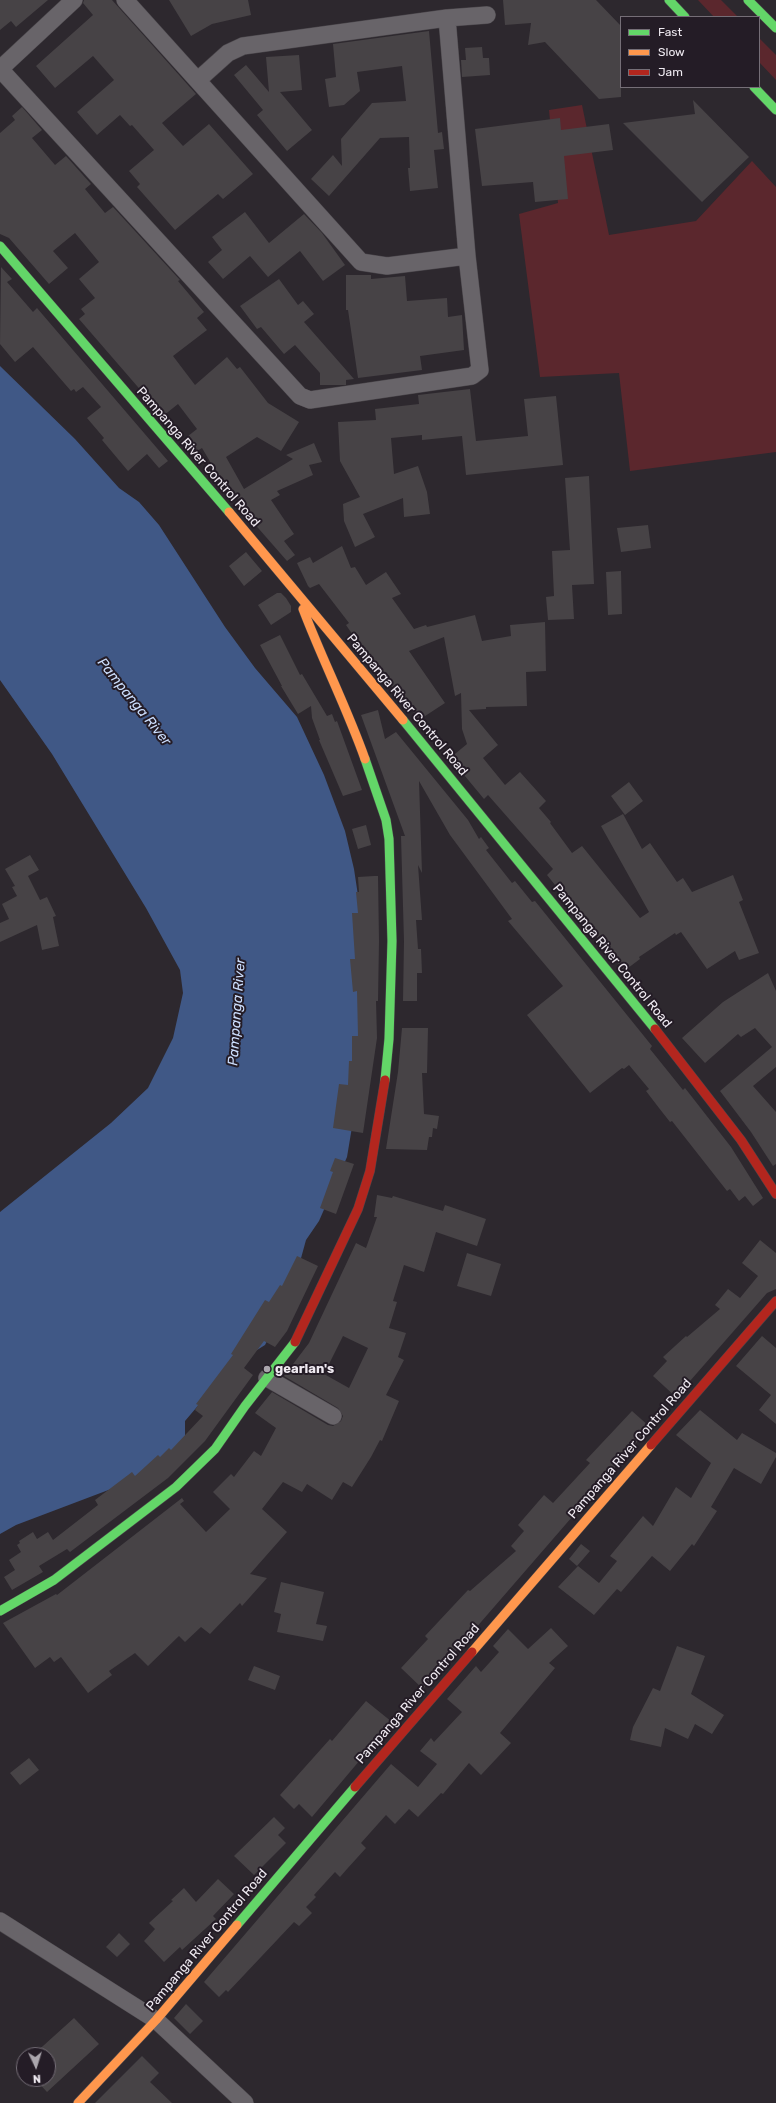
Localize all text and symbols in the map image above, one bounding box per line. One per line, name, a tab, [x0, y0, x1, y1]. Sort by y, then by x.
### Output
legend	[620, 16, 760, 88]
text: Fast	[658, 25, 682, 39]
text: Slow	[658, 45, 685, 59]
text: Jam	[658, 65, 683, 79]
street label: Pampanga River Control Road	[133, 384, 263, 530]
street label: Pampanga River Control Road	[343, 631, 471, 779]
water label: Pampanga River	[94, 655, 174, 749]
street label: Pampanga River Control Road	[549, 881, 675, 1031]
water label: Pampanga River	[225, 958, 249, 1066]
place label: gearlan's	[275, 1361, 334, 1377]
marker: gearlan's	[262, 1364, 272, 1374]
street label: Pampanga River Control Road	[565, 1376, 695, 1522]
street label: Pampanga River Control Road	[353, 1621, 483, 1767]
street label: Pampanga River Control Road	[143, 1866, 271, 2014]
north arrow	[16, 2047, 56, 2087]
text: N	[32, 2072, 41, 2085]

